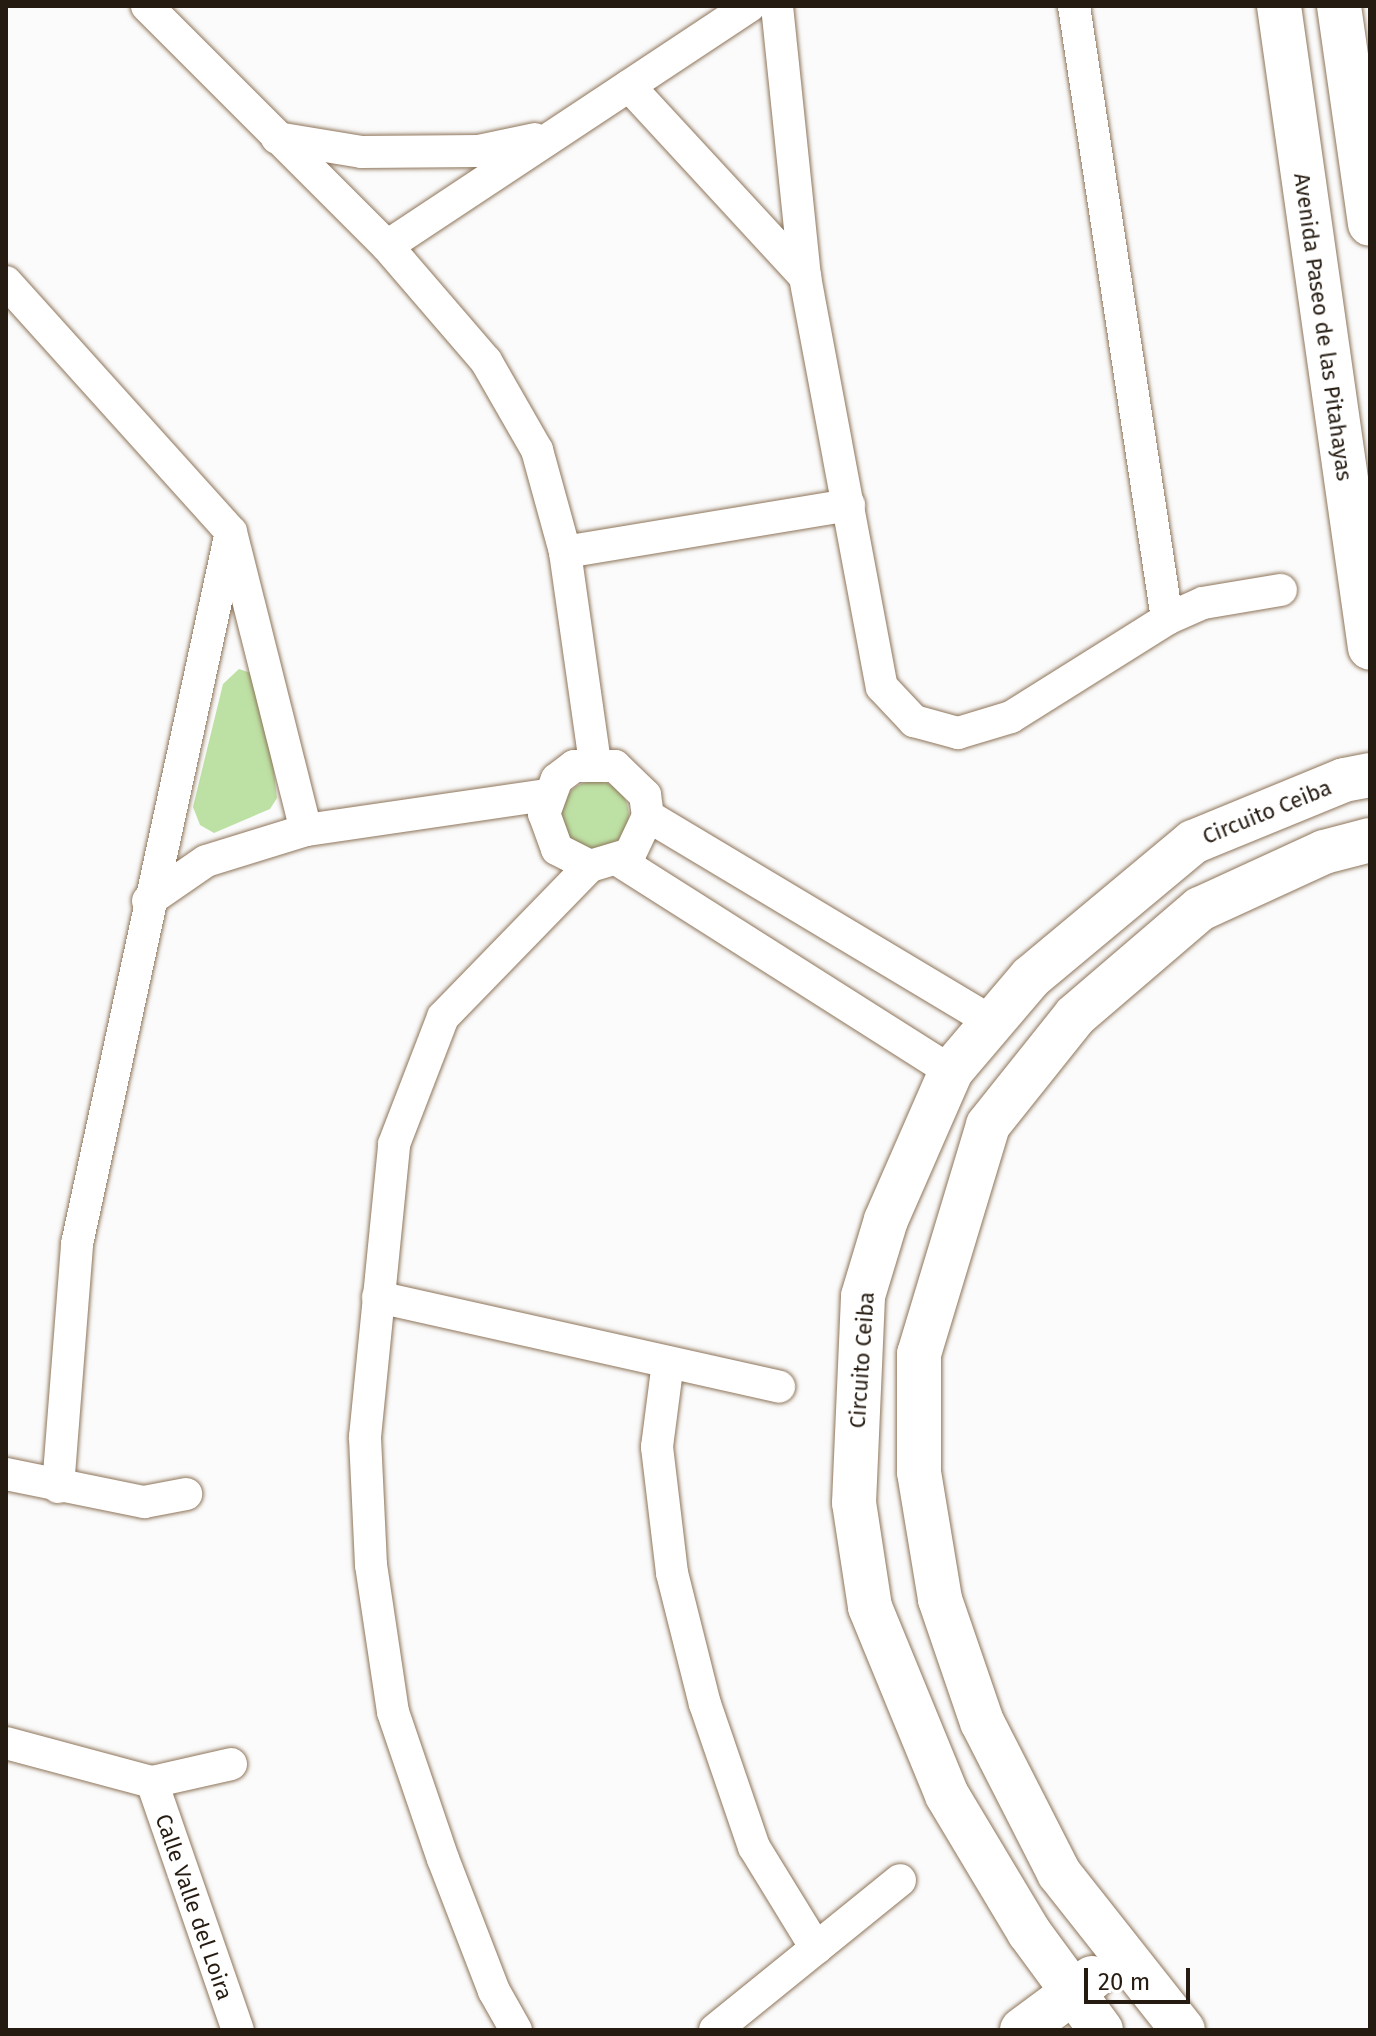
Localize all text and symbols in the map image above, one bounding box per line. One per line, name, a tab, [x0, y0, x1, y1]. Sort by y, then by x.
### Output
street label: Avenida Paseo de las Pitahayas	[1288, 171, 1358, 483]
street label: Circuito Ceiba	[1199, 774, 1335, 850]
street label: Circuito Ceiba	[844, 1291, 880, 1429]
street label: Calle Valle del Loira	[150, 1811, 238, 2003]
scale bar	[1088, 1952, 1194, 2002]
text: 20 m	[1098, 1968, 1150, 1996]

